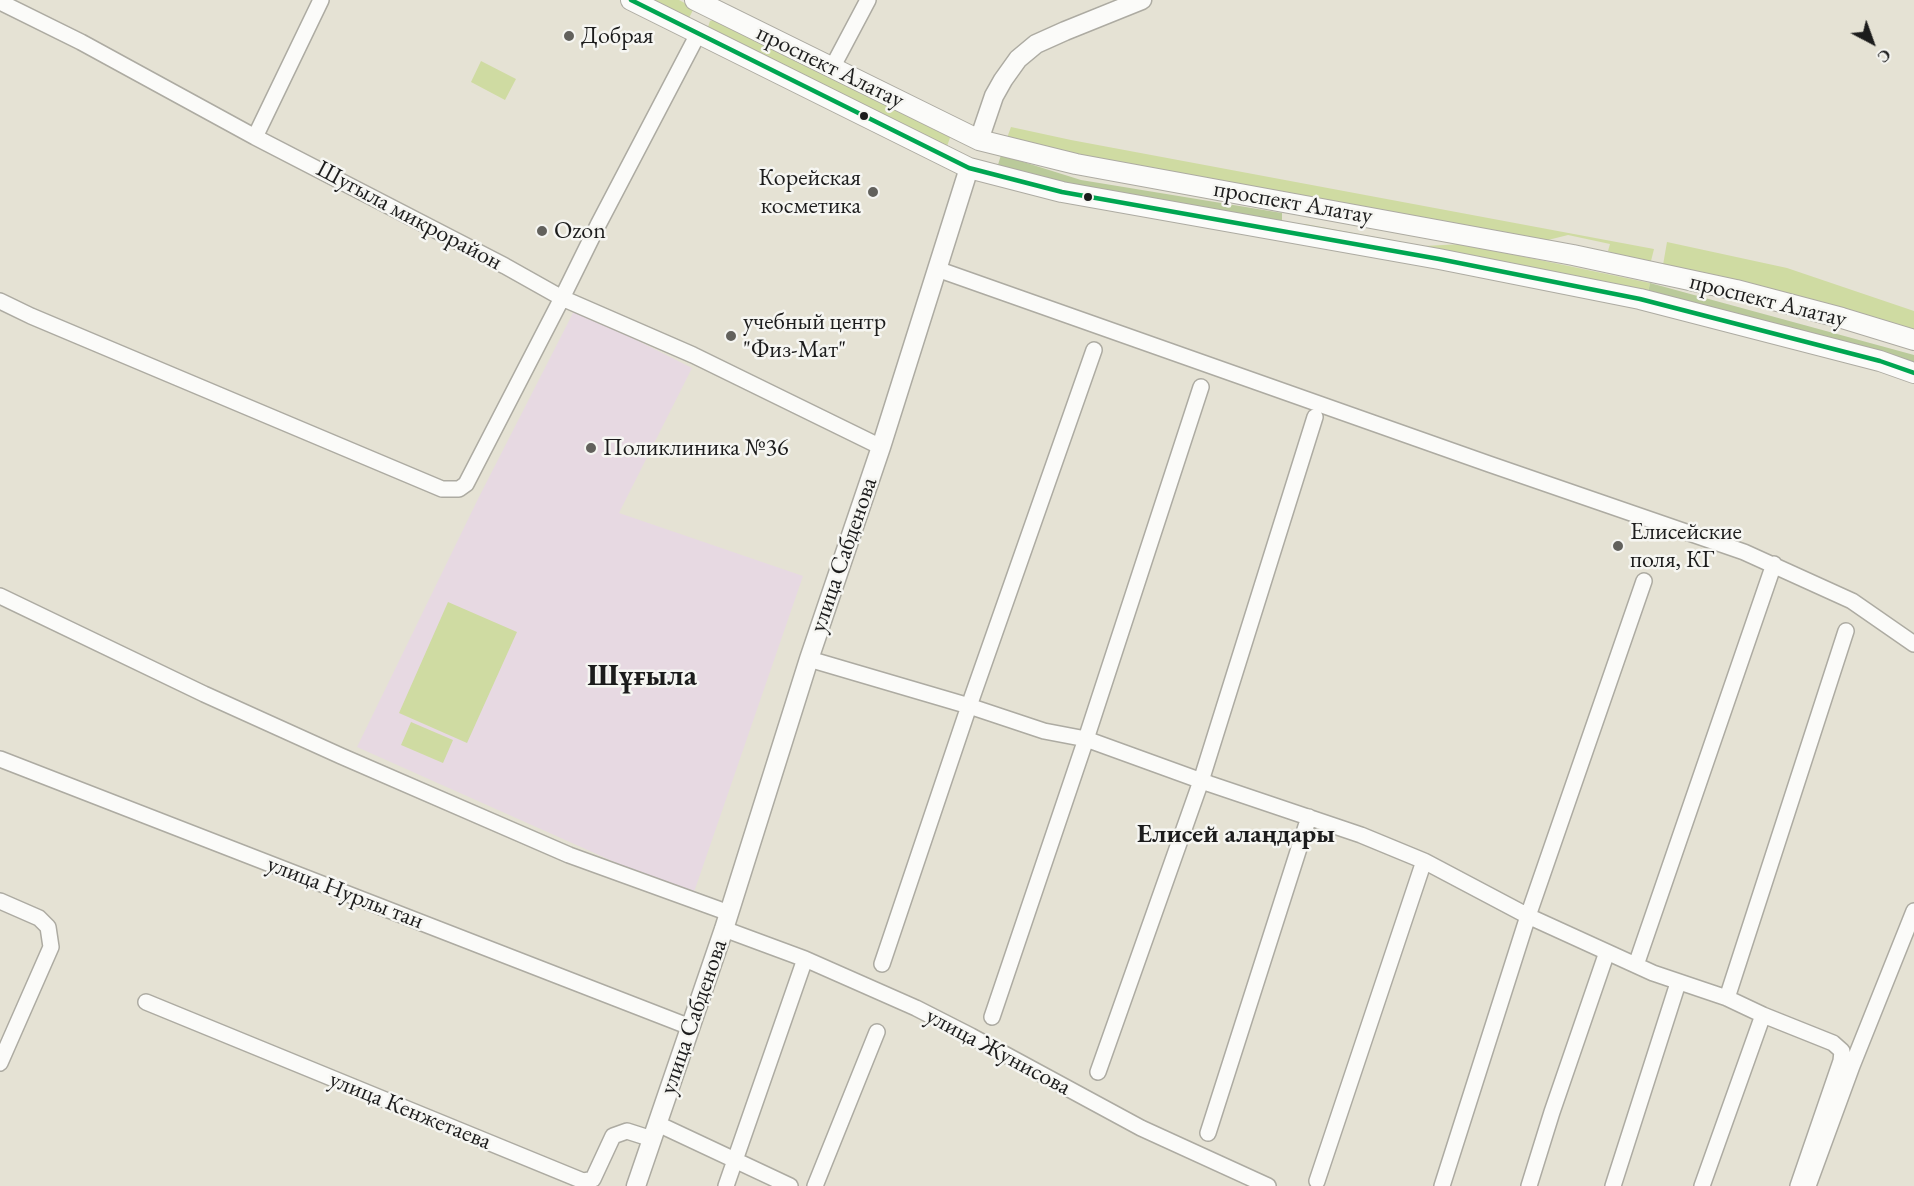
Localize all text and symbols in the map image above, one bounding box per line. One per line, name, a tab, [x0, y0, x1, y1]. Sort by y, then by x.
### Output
north arrow	[1842, 12, 1902, 72]
street label: проспект Алатау	[751, 19, 909, 115]
place label: Добрая	[581, 22, 653, 50]
marker: Добрая	[562, 29, 576, 43]
text: С	[1873, 44, 1895, 68]
unlabelled marker	[858, 110, 870, 122]
street label: Шугыла микрорайон	[311, 155, 507, 277]
place label: Корейская косметика	[758, 164, 861, 220]
street label: проспект Алатау	[1211, 175, 1375, 231]
marker: Корейская косметика	[866, 185, 880, 199]
unlabelled marker	[1082, 191, 1094, 203]
place label: Ozon	[554, 217, 606, 245]
marker: Ozon	[535, 224, 549, 238]
street label: проспект Алатау	[1687, 268, 1849, 334]
place label: учебный центр "Физ-Мат"	[743, 308, 886, 364]
marker: учебный центр "Физ-Мат"	[724, 329, 738, 343]
place label: Поликлиника №36	[603, 434, 789, 462]
marker: Поликлиника №36	[584, 441, 598, 455]
street label: улица Сабденова	[804, 474, 884, 636]
place label: Елисейские поля, КГ	[1630, 518, 1742, 574]
marker: Елисейские поля, КГ	[1611, 539, 1625, 553]
district label: Шұғыла	[587, 659, 697, 695]
district label: Елисей алаңдары	[1137, 819, 1335, 851]
street label: улица Нурлы тан	[263, 850, 427, 936]
street label: улица Сабденова	[654, 936, 734, 1098]
street label: улица Жунисова	[921, 1002, 1075, 1102]
street label: улица Кенжетаева	[325, 1065, 495, 1157]

